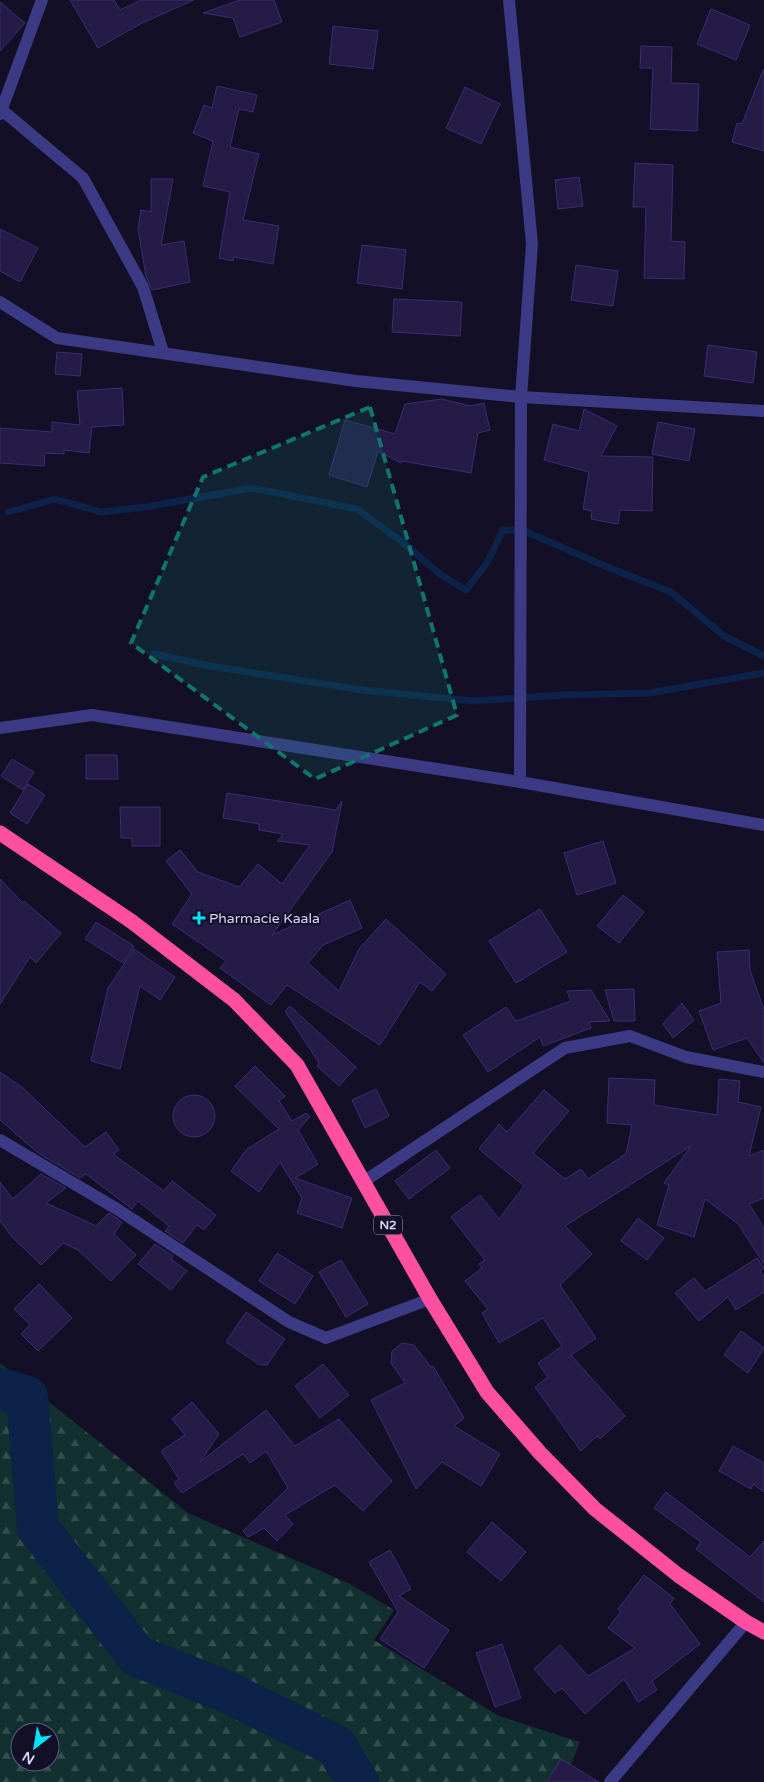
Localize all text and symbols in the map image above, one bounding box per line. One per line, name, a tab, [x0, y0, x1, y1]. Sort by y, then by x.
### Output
place label: Pharmacie Kaala	[209, 910, 320, 927]
marker: Pharmacie Kaala	[193, 912, 205, 924]
road number: N2	[374, 1216, 402, 1234]
north arrow	[10, 1722, 60, 1772]
text: N	[19, 1748, 38, 1768]

